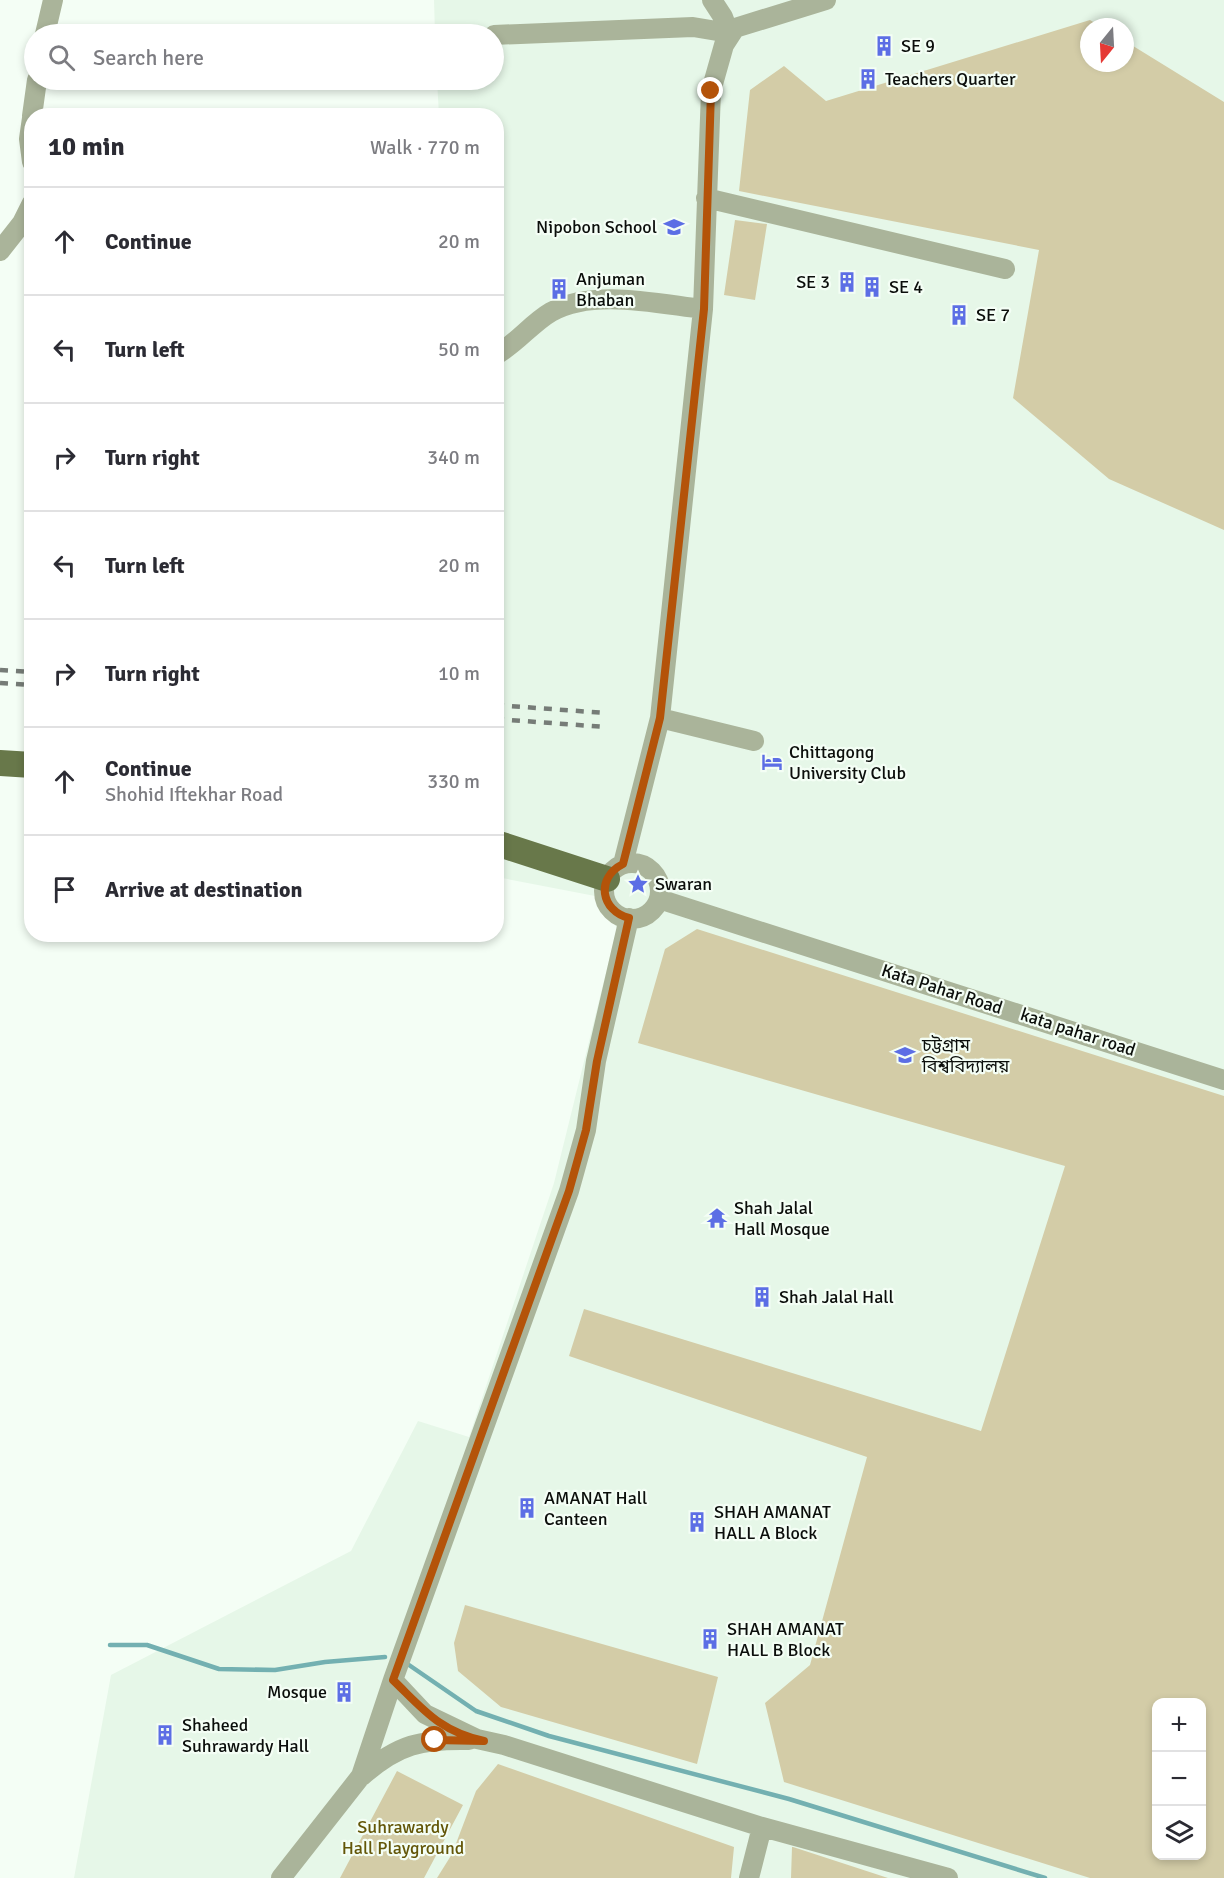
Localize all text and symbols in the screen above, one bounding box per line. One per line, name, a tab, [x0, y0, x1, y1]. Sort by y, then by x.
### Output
north arrow	[1080, 18, 1134, 72]
search box	[24, 24, 504, 90]
building icon: SE 9	[872, 34, 896, 58]
place label: SE 9	[901, 35, 935, 57]
icon: search	[45, 41, 78, 74]
text: Search here	[93, 44, 204, 71]
building icon: Teachers Quarter	[856, 67, 880, 91]
place label: Teachers Quarter	[885, 68, 1016, 90]
route end	[697, 77, 723, 103]
text: 10 min	[48, 131, 125, 163]
text: Walk · 770 m	[370, 135, 480, 160]
school or university icon: Nipobon School	[662, 215, 686, 239]
place label: Nipobon School	[536, 216, 657, 238]
icon: ahead	[48, 225, 81, 258]
text: Continue	[105, 228, 192, 255]
text: 20 m	[438, 229, 480, 254]
place label: Anjuman Bhaban	[576, 268, 645, 311]
building icon: SE 3	[835, 270, 859, 294]
place label: SE 3	[796, 271, 830, 293]
building icon: SE 4	[860, 275, 884, 299]
place label: SE 4	[889, 276, 923, 298]
building icon: Anjuman Bhaban	[547, 277, 571, 301]
building icon: SE 7	[947, 303, 971, 327]
place label: SE 7	[976, 304, 1010, 326]
icon: left	[48, 333, 81, 366]
text: Turn left	[105, 336, 185, 363]
text: 50 m	[438, 337, 480, 362]
icon: right	[48, 441, 81, 474]
text: Turn right	[105, 444, 200, 471]
text: 340 m	[427, 445, 480, 470]
icon: left	[48, 549, 81, 582]
text: Turn left	[105, 552, 185, 579]
text: 20 m	[438, 553, 480, 578]
icon: right	[48, 657, 81, 690]
text: Turn right	[105, 660, 200, 687]
text: 10 m	[438, 661, 480, 686]
place label: Chittagong University Club	[789, 741, 906, 784]
hotel icon: Chittagong University Club	[760, 750, 784, 774]
text: Continue	[105, 755, 192, 782]
icon: ahead	[48, 765, 81, 798]
text: 330 m	[427, 769, 480, 794]
text: Shohid Iftekhar Road	[105, 782, 283, 807]
place icon: Swaran	[626, 872, 650, 896]
icon: arrive	[48, 873, 81, 906]
place label: Swaran	[655, 873, 712, 895]
text: Arrive at destination	[105, 876, 302, 903]
street label: Kata Pahar Road	[879, 959, 1005, 1019]
street label: kata pahar road	[1018, 1003, 1138, 1061]
place label: চট্টগ্রাম বিশ্ববিদ্যালয়	[921, 1034, 1010, 1077]
school or university icon: চট্টগ্রাম বিশ্ববিদ্যালয়	[893, 1043, 917, 1067]
place label: Shah Jalal Hall Mosque	[734, 1197, 830, 1240]
temple icon: Shah Jalal Hall Mosque	[705, 1206, 729, 1230]
building icon: Shah Jalal Hall	[750, 1285, 774, 1309]
place label: Shah Jalal Hall	[779, 1286, 894, 1308]
place label: AMANAT Hall Canteen	[544, 1487, 647, 1530]
building icon: AMANAT Hall Canteen	[515, 1496, 539, 1520]
place label: SHAH AMANAT HALL A Block	[714, 1501, 831, 1544]
building icon: SHAH AMANAT HALL A Block	[685, 1510, 709, 1534]
place label: SHAH AMANAT HALL B Block	[727, 1618, 844, 1661]
building icon: SHAH AMANAT HALL B Block	[698, 1627, 722, 1651]
building icon: Mosque	[332, 1680, 356, 1704]
place label: Mosque	[267, 1681, 327, 1703]
map controls	[1152, 1698, 1206, 1860]
button: +	[1152, 1698, 1206, 1752]
place label: Shaheed Suhrawardy Hall	[182, 1714, 309, 1757]
building icon: Shaheed Suhrawardy Hall	[153, 1723, 177, 1747]
route start	[421, 1726, 447, 1752]
button: −	[1152, 1752, 1206, 1806]
button: layers	[1152, 1806, 1206, 1860]
park label: Suhrawardy Hall Playground	[342, 1816, 464, 1859]

